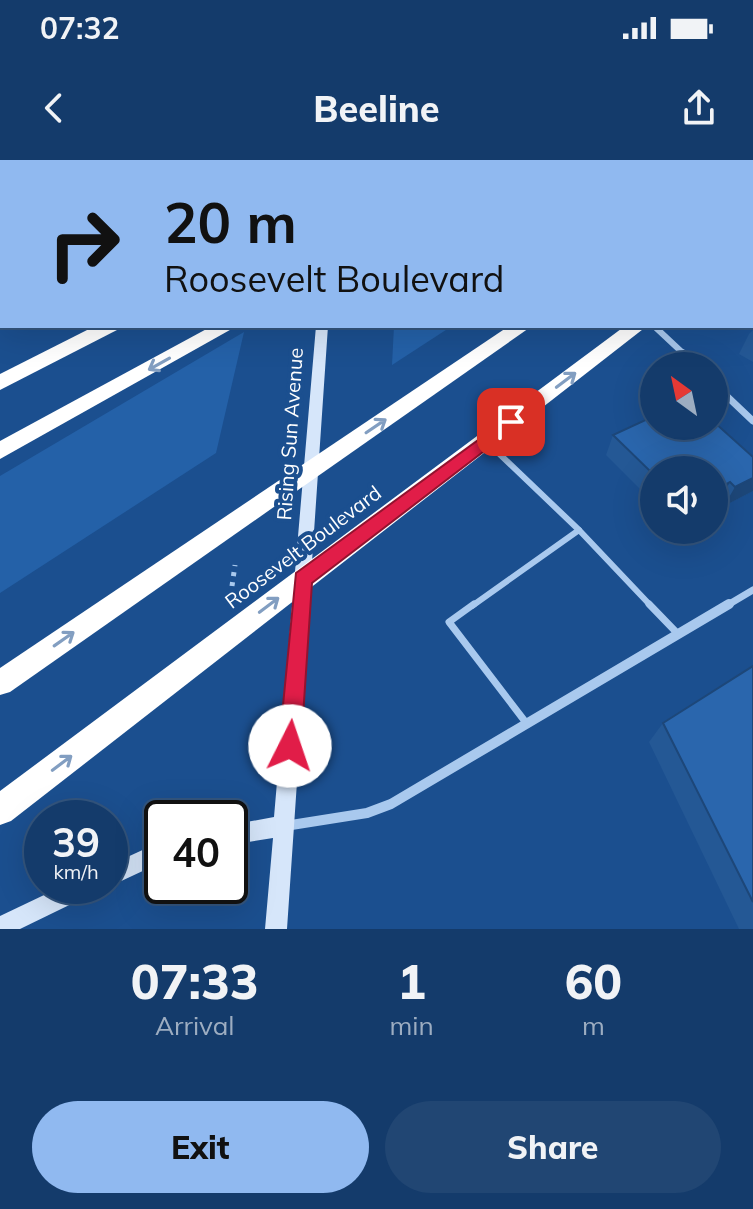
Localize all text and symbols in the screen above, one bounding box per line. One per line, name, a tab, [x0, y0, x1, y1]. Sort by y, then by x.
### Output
text: 07:32	[40, 9, 119, 47]
icon: back	[32, 86, 76, 130]
text: Beeline	[313, 86, 440, 131]
icon: share	[677, 86, 721, 130]
text: 20 m	[164, 187, 297, 257]
icon: right	[32, 192, 136, 296]
text: Roosevelt Boulevard	[164, 256, 504, 301]
street label: Rising Sun Avenue	[271, 347, 308, 521]
north arrow	[640, 352, 728, 440]
map controls	[640, 352, 728, 544]
one-way arrow	[147, 356, 171, 372]
one-way arrow	[555, 371, 576, 388]
pin	[477, 388, 545, 456]
icon: arrive	[489, 400, 533, 444]
one-way arrow	[365, 418, 387, 435]
button: sound	[640, 456, 728, 544]
street label: Roosevelt Boulevard	[220, 480, 386, 613]
one-way arrow	[258, 597, 279, 614]
one-way arrow	[53, 631, 75, 647]
position arrow	[248, 704, 332, 788]
one-way arrow	[51, 755, 72, 772]
speed limit sign: 40	[144, 800, 248, 904]
text: 39	[52, 817, 100, 867]
text: km/h	[53, 859, 99, 884]
text: 07:33	[131, 951, 259, 1011]
text: 1	[397, 951, 426, 1011]
text: 60	[565, 951, 622, 1011]
text: Arrival	[155, 1009, 234, 1042]
text: min	[389, 1009, 434, 1042]
text: m	[582, 1009, 605, 1042]
button: Exit	[32, 1101, 369, 1193]
button: Share	[385, 1101, 721, 1193]

